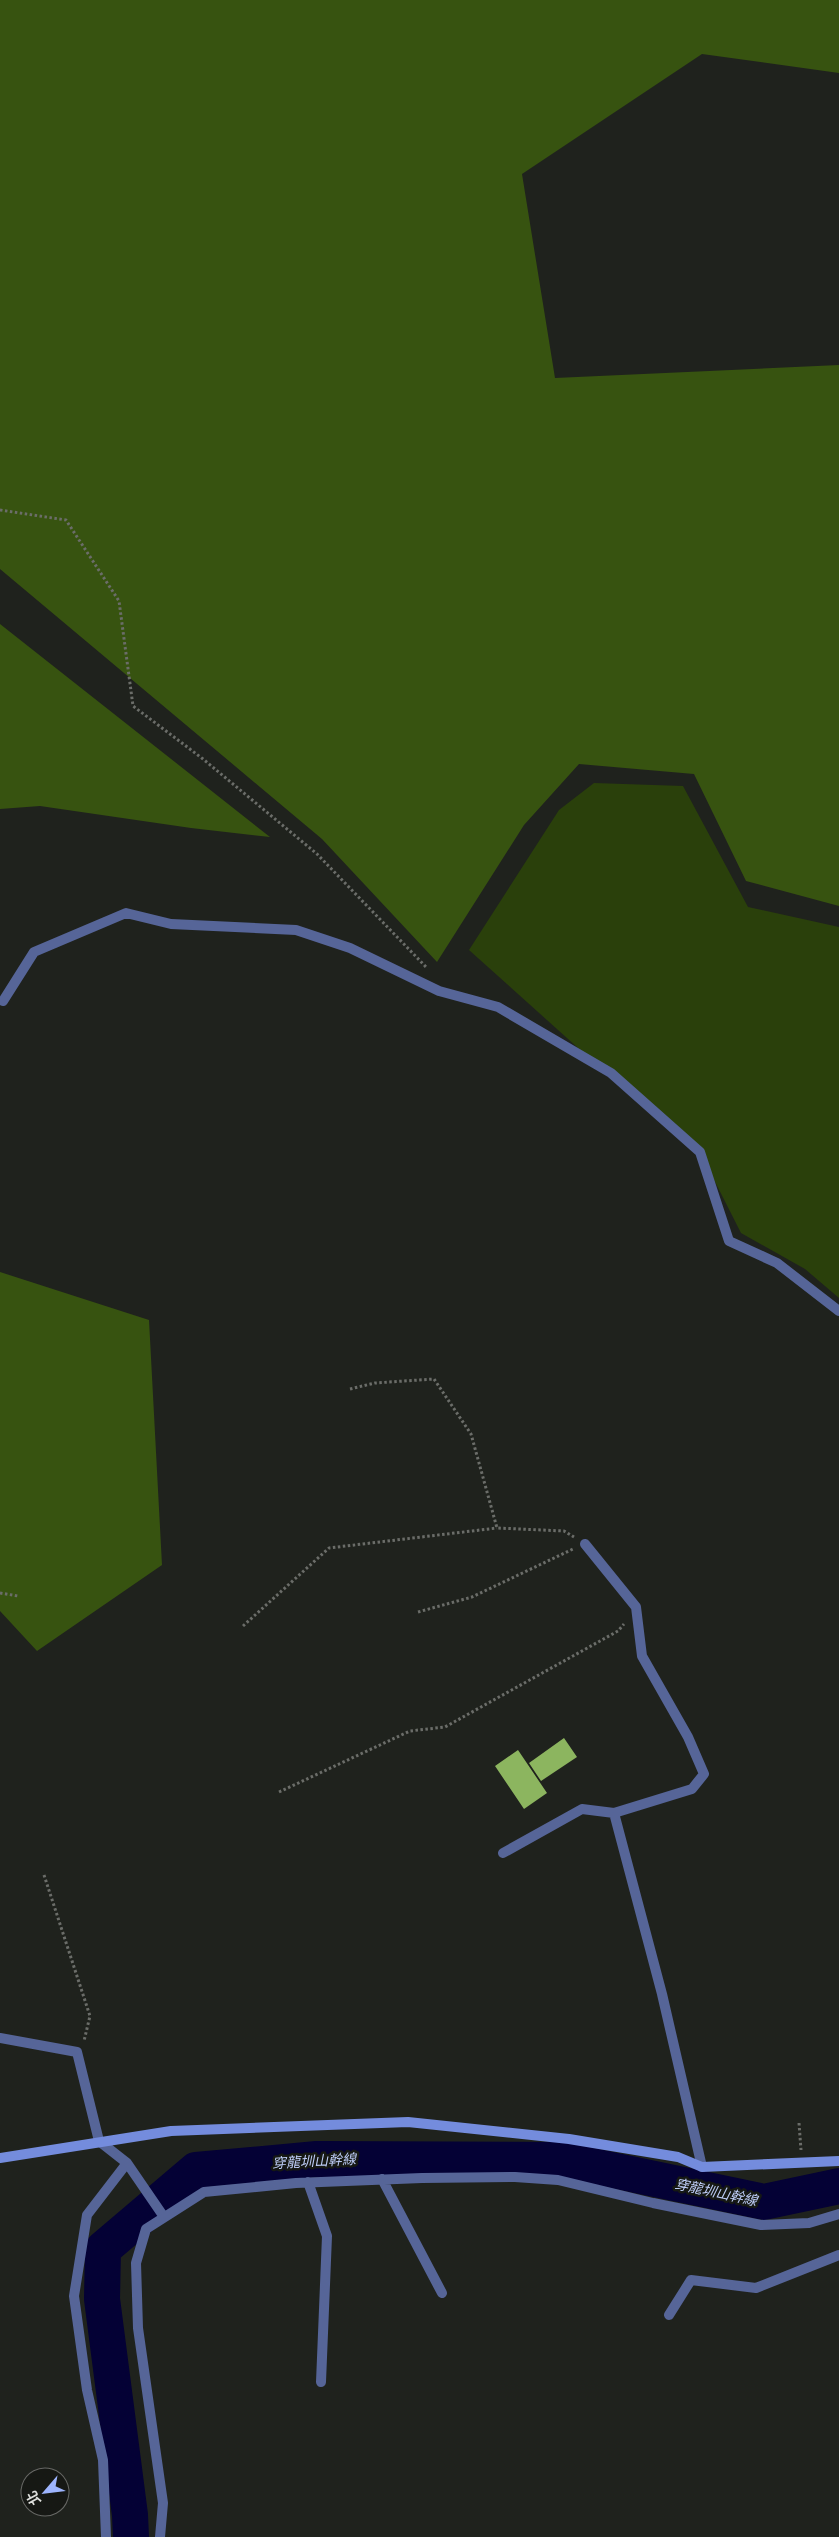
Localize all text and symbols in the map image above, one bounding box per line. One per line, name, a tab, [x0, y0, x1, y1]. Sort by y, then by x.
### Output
water label: 穿龍圳山幹線	[272, 2150, 358, 2172]
water label: 穿龍圳山幹線	[673, 2174, 761, 2210]
north arrow	[20, 2467, 70, 2517]
text: 北	[22, 2488, 45, 2509]

